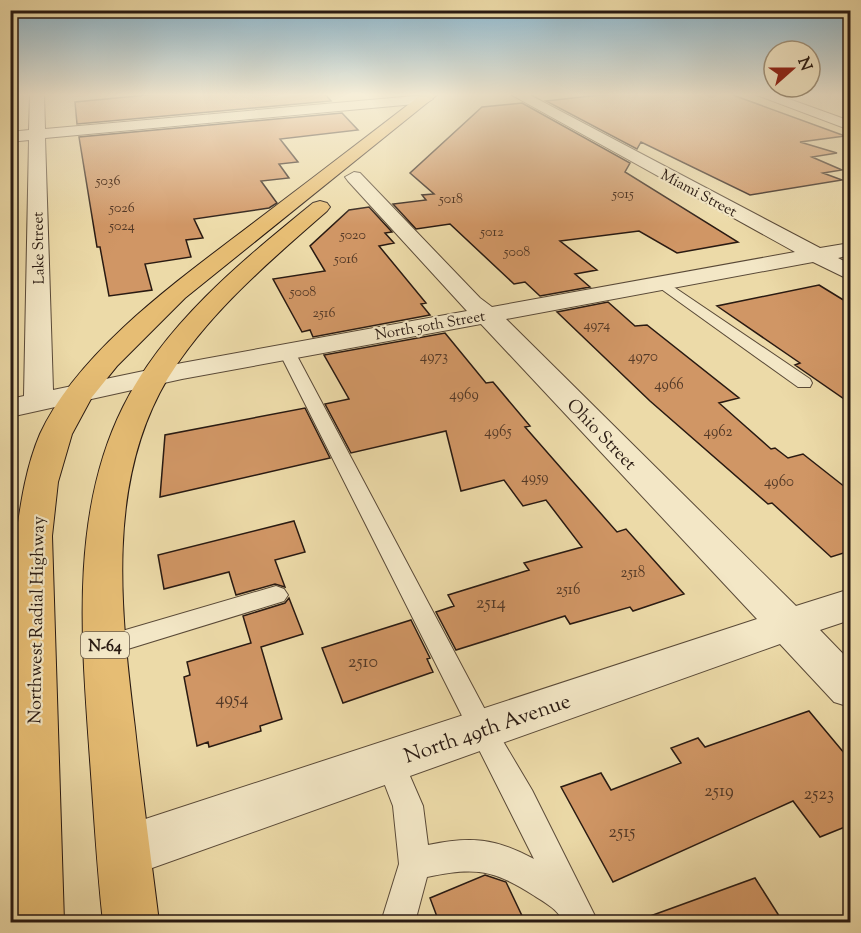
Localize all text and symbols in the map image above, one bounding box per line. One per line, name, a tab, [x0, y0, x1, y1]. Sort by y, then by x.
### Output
north arrow	[762, 39, 822, 99]
text: N	[791, 54, 817, 75]
street label: Miami Street	[656, 165, 740, 223]
house number: 5036	[95, 172, 120, 192]
house number: 5015	[611, 185, 634, 205]
house number: 5018	[438, 190, 463, 210]
house number: 5026	[108, 199, 135, 219]
street label: Lake Street	[28, 211, 51, 285]
house number: 5024	[108, 217, 135, 237]
house number: 5012	[479, 223, 504, 243]
house number: 5020	[339, 226, 366, 246]
house number: 5008	[503, 243, 530, 263]
house number: 5016	[333, 250, 358, 270]
house number: 5008	[289, 283, 316, 303]
house number: 2516	[312, 304, 336, 324]
street label: North 50th Street	[373, 306, 487, 347]
house number: 4974	[584, 316, 610, 336]
house number: 4973	[420, 347, 448, 368]
house number: 4970	[628, 347, 658, 368]
house number: 4966	[654, 375, 684, 396]
house number: 4969	[449, 385, 479, 406]
street label: Ohio Street	[560, 394, 642, 477]
house number: 4965	[484, 422, 512, 443]
house number: 4962	[703, 422, 733, 443]
house number: 4959	[521, 468, 549, 489]
house number: 4960	[764, 472, 794, 493]
street label: Northwest Radial Highway	[23, 516, 53, 724]
house number: 2518	[621, 563, 645, 584]
house number: 2516	[556, 580, 580, 601]
house number: 2514	[476, 591, 506, 617]
road number: N-64	[81, 632, 129, 658]
house number: 2510	[348, 650, 378, 676]
house number: 4954	[215, 687, 249, 713]
street label: North 49th Avenue	[400, 687, 575, 772]
house number: 2519	[704, 779, 734, 805]
house number: 2523	[804, 782, 834, 808]
house number: 2515	[609, 820, 635, 846]

